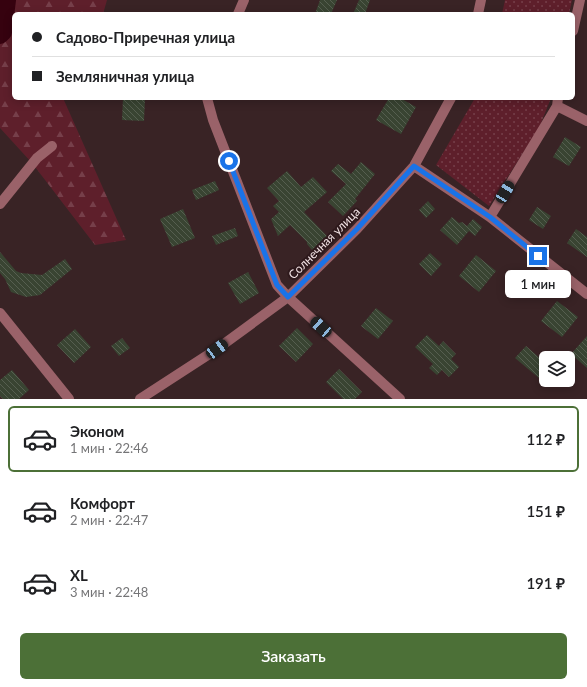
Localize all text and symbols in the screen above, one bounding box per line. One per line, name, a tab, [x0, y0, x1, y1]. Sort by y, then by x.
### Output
text: Садово-Приречная улица	[56, 28, 235, 46]
text: Земляничная улица	[56, 67, 194, 85]
route start	[220, 152, 238, 170]
car	[494, 179, 516, 205]
street label: Солнечная улица	[285, 204, 363, 282]
route end	[529, 247, 547, 265]
callout: 1 мин	[505, 270, 571, 298]
text: 1 мин	[521, 276, 555, 292]
car	[308, 315, 334, 339]
car	[204, 337, 230, 361]
map controls	[539, 351, 575, 387]
button: layers	[539, 351, 575, 387]
icon: car	[22, 421, 58, 457]
text: Эконом	[70, 422, 124, 440]
text: 112 ₽	[526, 430, 565, 448]
text: 1 мин · 22:46	[70, 440, 148, 456]
icon: car	[22, 493, 58, 529]
text: Комфорт	[70, 494, 135, 512]
text: 151 ₽	[526, 502, 565, 520]
text: 2 мин · 22:47	[70, 512, 148, 528]
icon: car	[22, 565, 58, 601]
text: XL	[70, 566, 88, 584]
text: 191 ₽	[526, 574, 565, 592]
text: 3 мин · 22:48	[70, 584, 148, 600]
button: Заказать	[20, 633, 567, 679]

